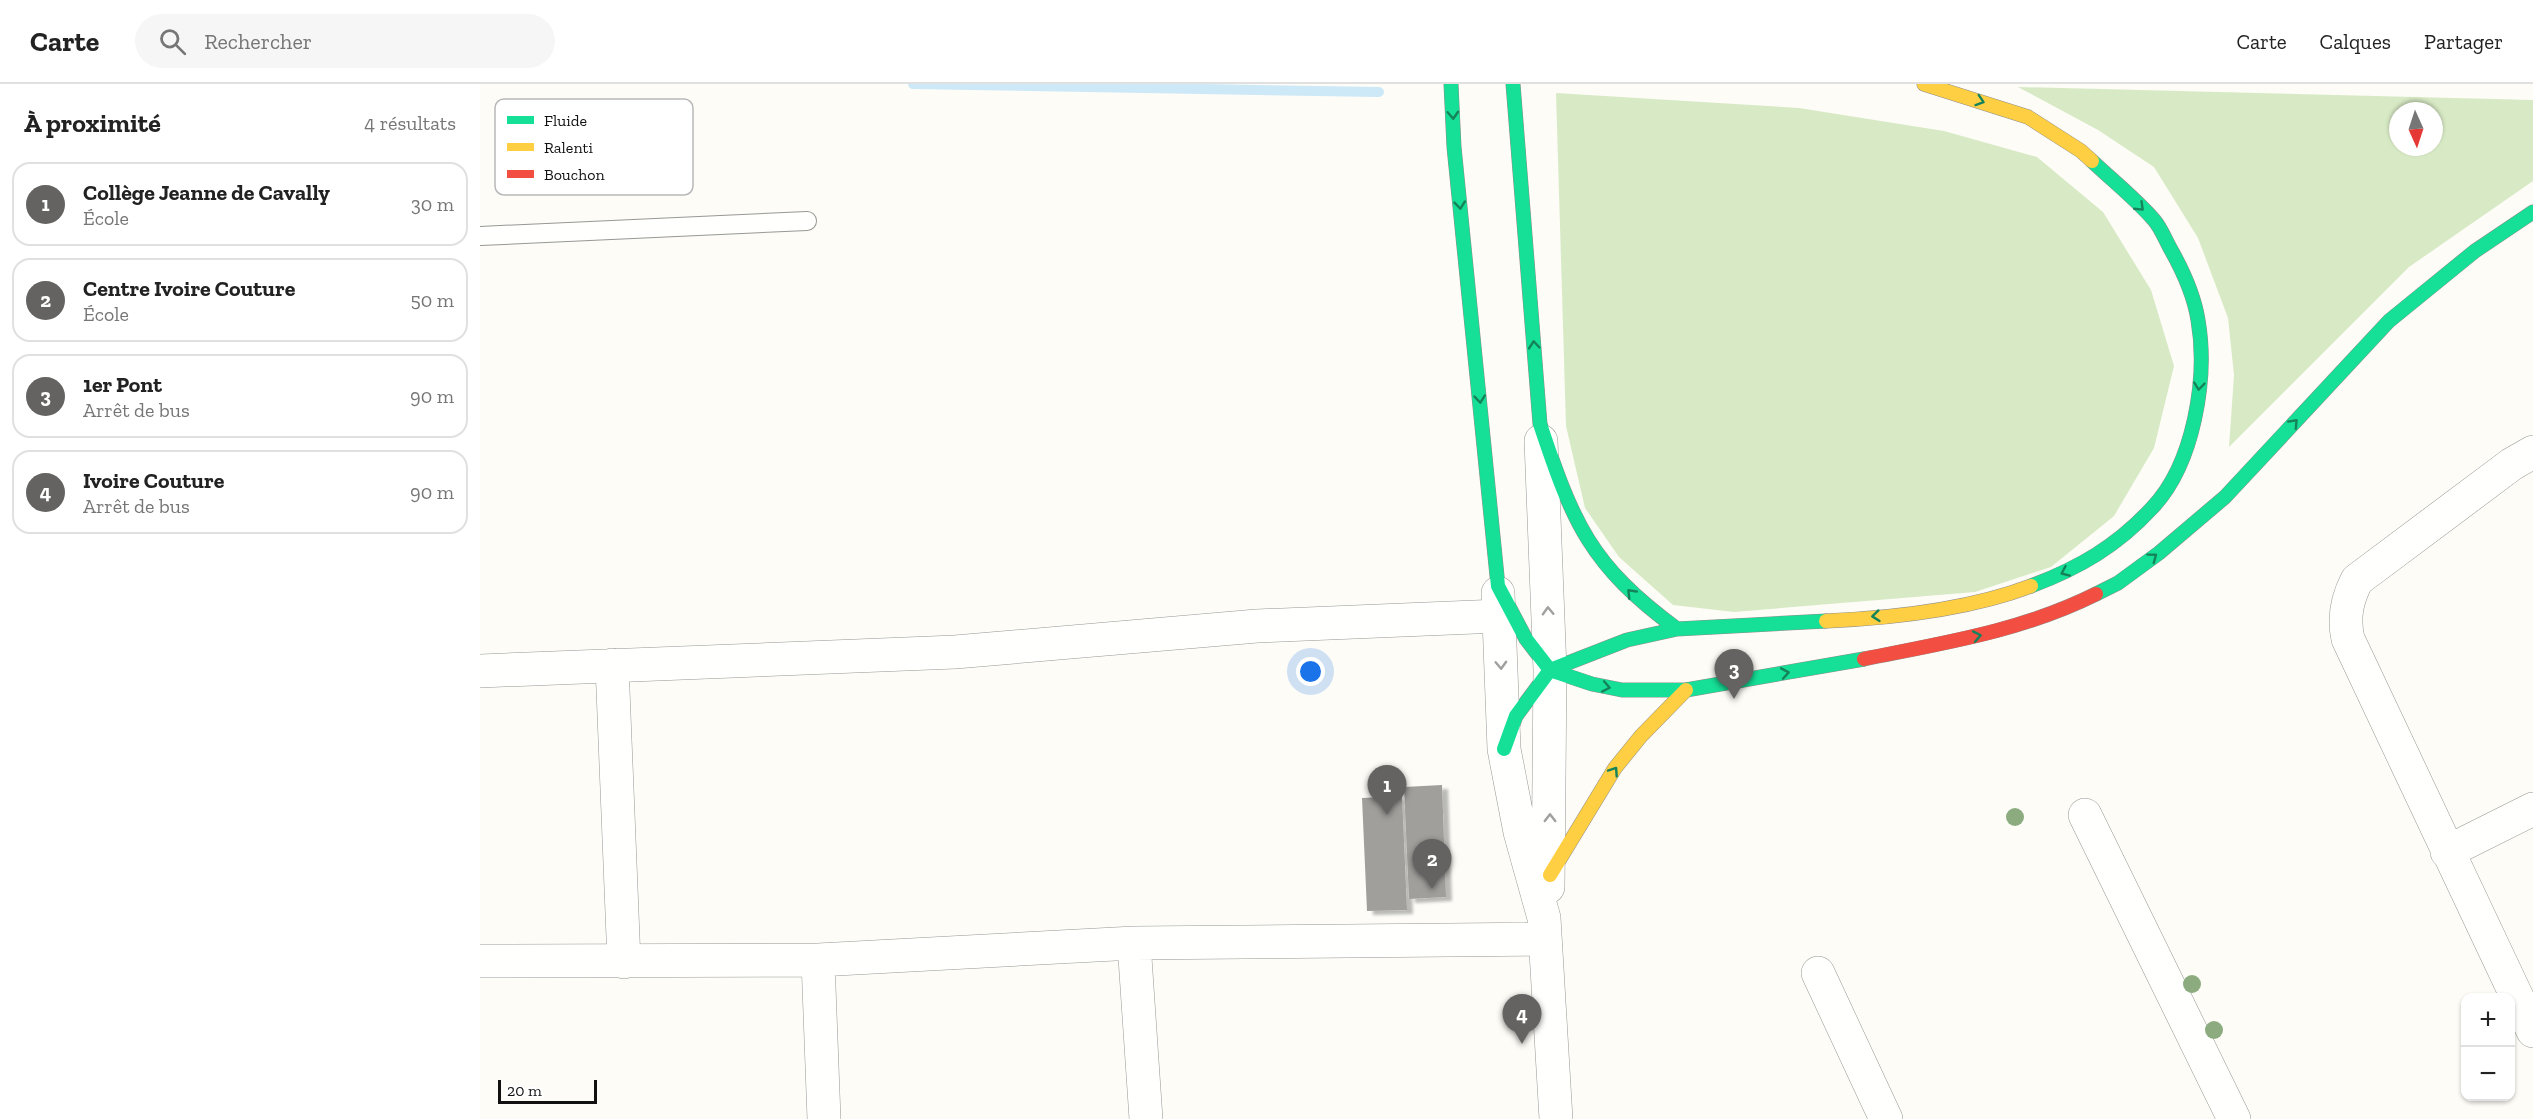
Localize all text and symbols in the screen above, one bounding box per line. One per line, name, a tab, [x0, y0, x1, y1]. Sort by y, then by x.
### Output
search box	[135, 14, 555, 68]
text: Carte	[30, 25, 99, 58]
icon: search	[156, 25, 189, 58]
text: Rechercher	[204, 28, 312, 55]
text: Carte	[2236, 29, 2287, 54]
text: Calques	[2320, 29, 2391, 54]
text: Partager	[2424, 29, 2503, 54]
one-way arrow	[1974, 94, 1985, 106]
legend	[495, 99, 693, 195]
north arrow	[2389, 102, 2443, 156]
text: À proximité	[24, 107, 161, 139]
text: 4 résultats	[364, 111, 456, 135]
text: Fluide	[544, 111, 587, 130]
one-way arrow	[1446, 111, 1459, 120]
text: Ralenti	[544, 138, 593, 157]
text: Bouchon	[544, 165, 605, 184]
text: Collège Jeanne de Cavally	[83, 179, 330, 206]
text: 1	[41, 192, 50, 216]
text: 30 m	[411, 192, 454, 216]
one-way arrow	[2134, 200, 2144, 211]
one-way arrow	[1453, 201, 1466, 210]
text: École	[83, 206, 129, 230]
text: Centre Ivoire Couture	[83, 275, 295, 302]
text: 2	[40, 288, 51, 312]
text: 50 m	[410, 288, 454, 312]
text: École	[83, 302, 129, 326]
one-way arrow	[1528, 340, 1541, 349]
text: 1er Pont	[83, 371, 162, 398]
one-way arrow	[2193, 382, 2206, 391]
text: 3	[40, 384, 51, 408]
text: 90 m	[410, 384, 454, 408]
one-way arrow	[1473, 395, 1486, 404]
text: Arrêt de bus	[83, 398, 190, 422]
one-way arrow	[2286, 419, 2297, 430]
text: Ivoire Couture	[83, 467, 224, 494]
text: 4	[40, 480, 51, 504]
text: 90 m	[410, 480, 454, 504]
text: Arrêt de bus	[83, 494, 190, 518]
one-way arrow	[2146, 554, 2157, 565]
one-way arrow	[2061, 565, 2072, 577]
one-way arrow	[1627, 590, 1638, 600]
one-way arrow	[1542, 607, 1554, 616]
one-way arrow	[1872, 609, 1881, 622]
one-way arrow	[1971, 630, 1981, 643]
pin: 3	[1714, 650, 1754, 699]
your location	[1296, 657, 1325, 686]
one-way arrow	[1494, 661, 1507, 670]
one-way arrow	[1780, 667, 1790, 680]
one-way arrow	[1601, 680, 1611, 693]
pin: 1	[1368, 766, 1406, 815]
one-way arrow	[1607, 767, 1618, 778]
one-way arrow	[1544, 814, 1556, 823]
pin: 2	[1412, 840, 1452, 889]
map controls	[2461, 993, 2515, 1101]
button: +	[2461, 993, 2515, 1047]
pin: 4	[1502, 994, 1542, 1044]
button: −	[2461, 1047, 2515, 1101]
scale bar	[498, 1077, 597, 1104]
text: 20 m	[507, 1081, 542, 1100]

